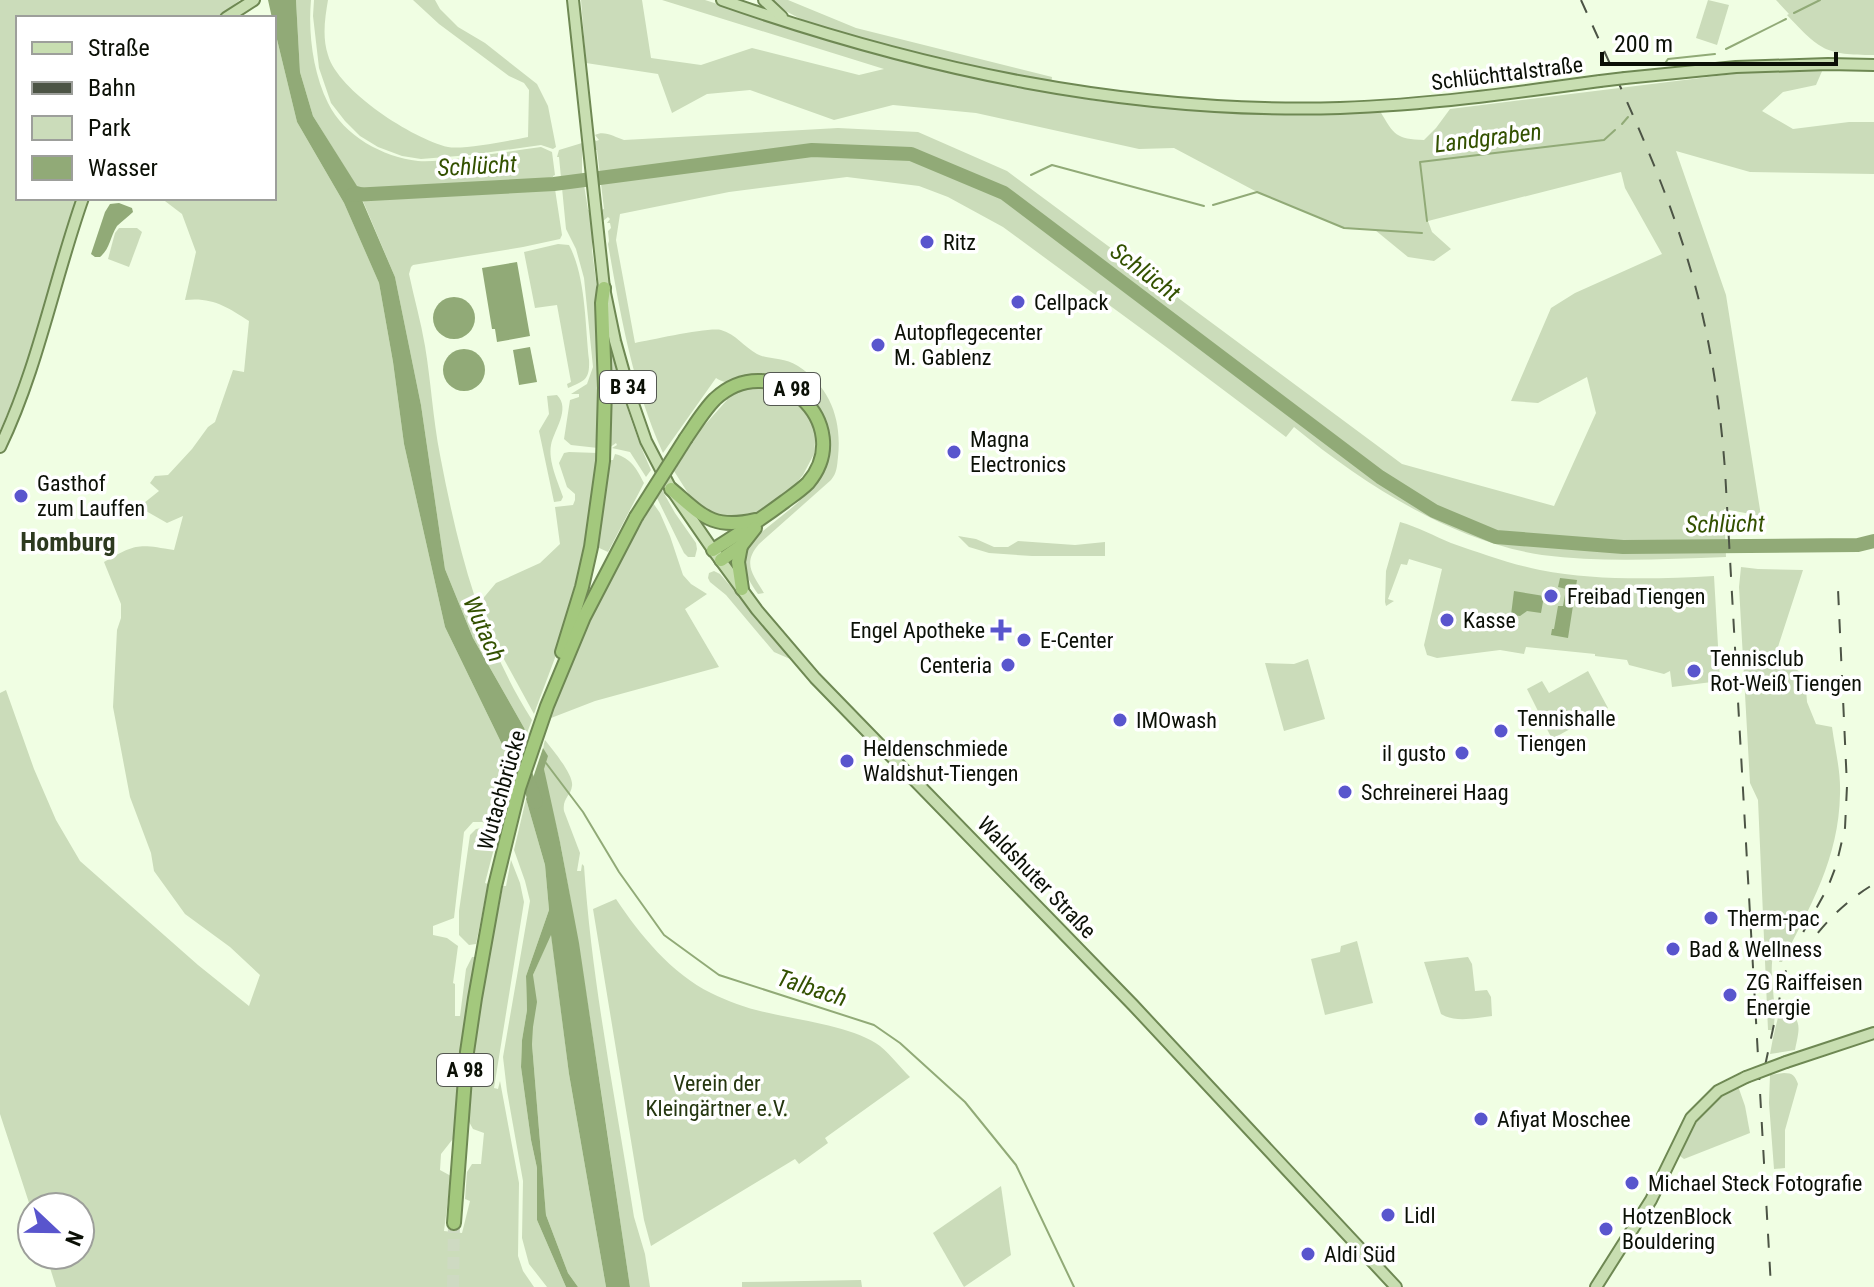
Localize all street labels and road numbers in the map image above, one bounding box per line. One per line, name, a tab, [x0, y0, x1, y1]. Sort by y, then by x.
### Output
street label: Schlüchttalstraße	[1430, 52, 1584, 95]
road number: B 34	[600, 371, 656, 403]
road number: A 98	[764, 373, 820, 405]
street label: Wutachbrücke	[472, 727, 531, 853]
street label: Waldshuter Straße	[972, 811, 1101, 943]
road number: A 98	[437, 1054, 493, 1086]

